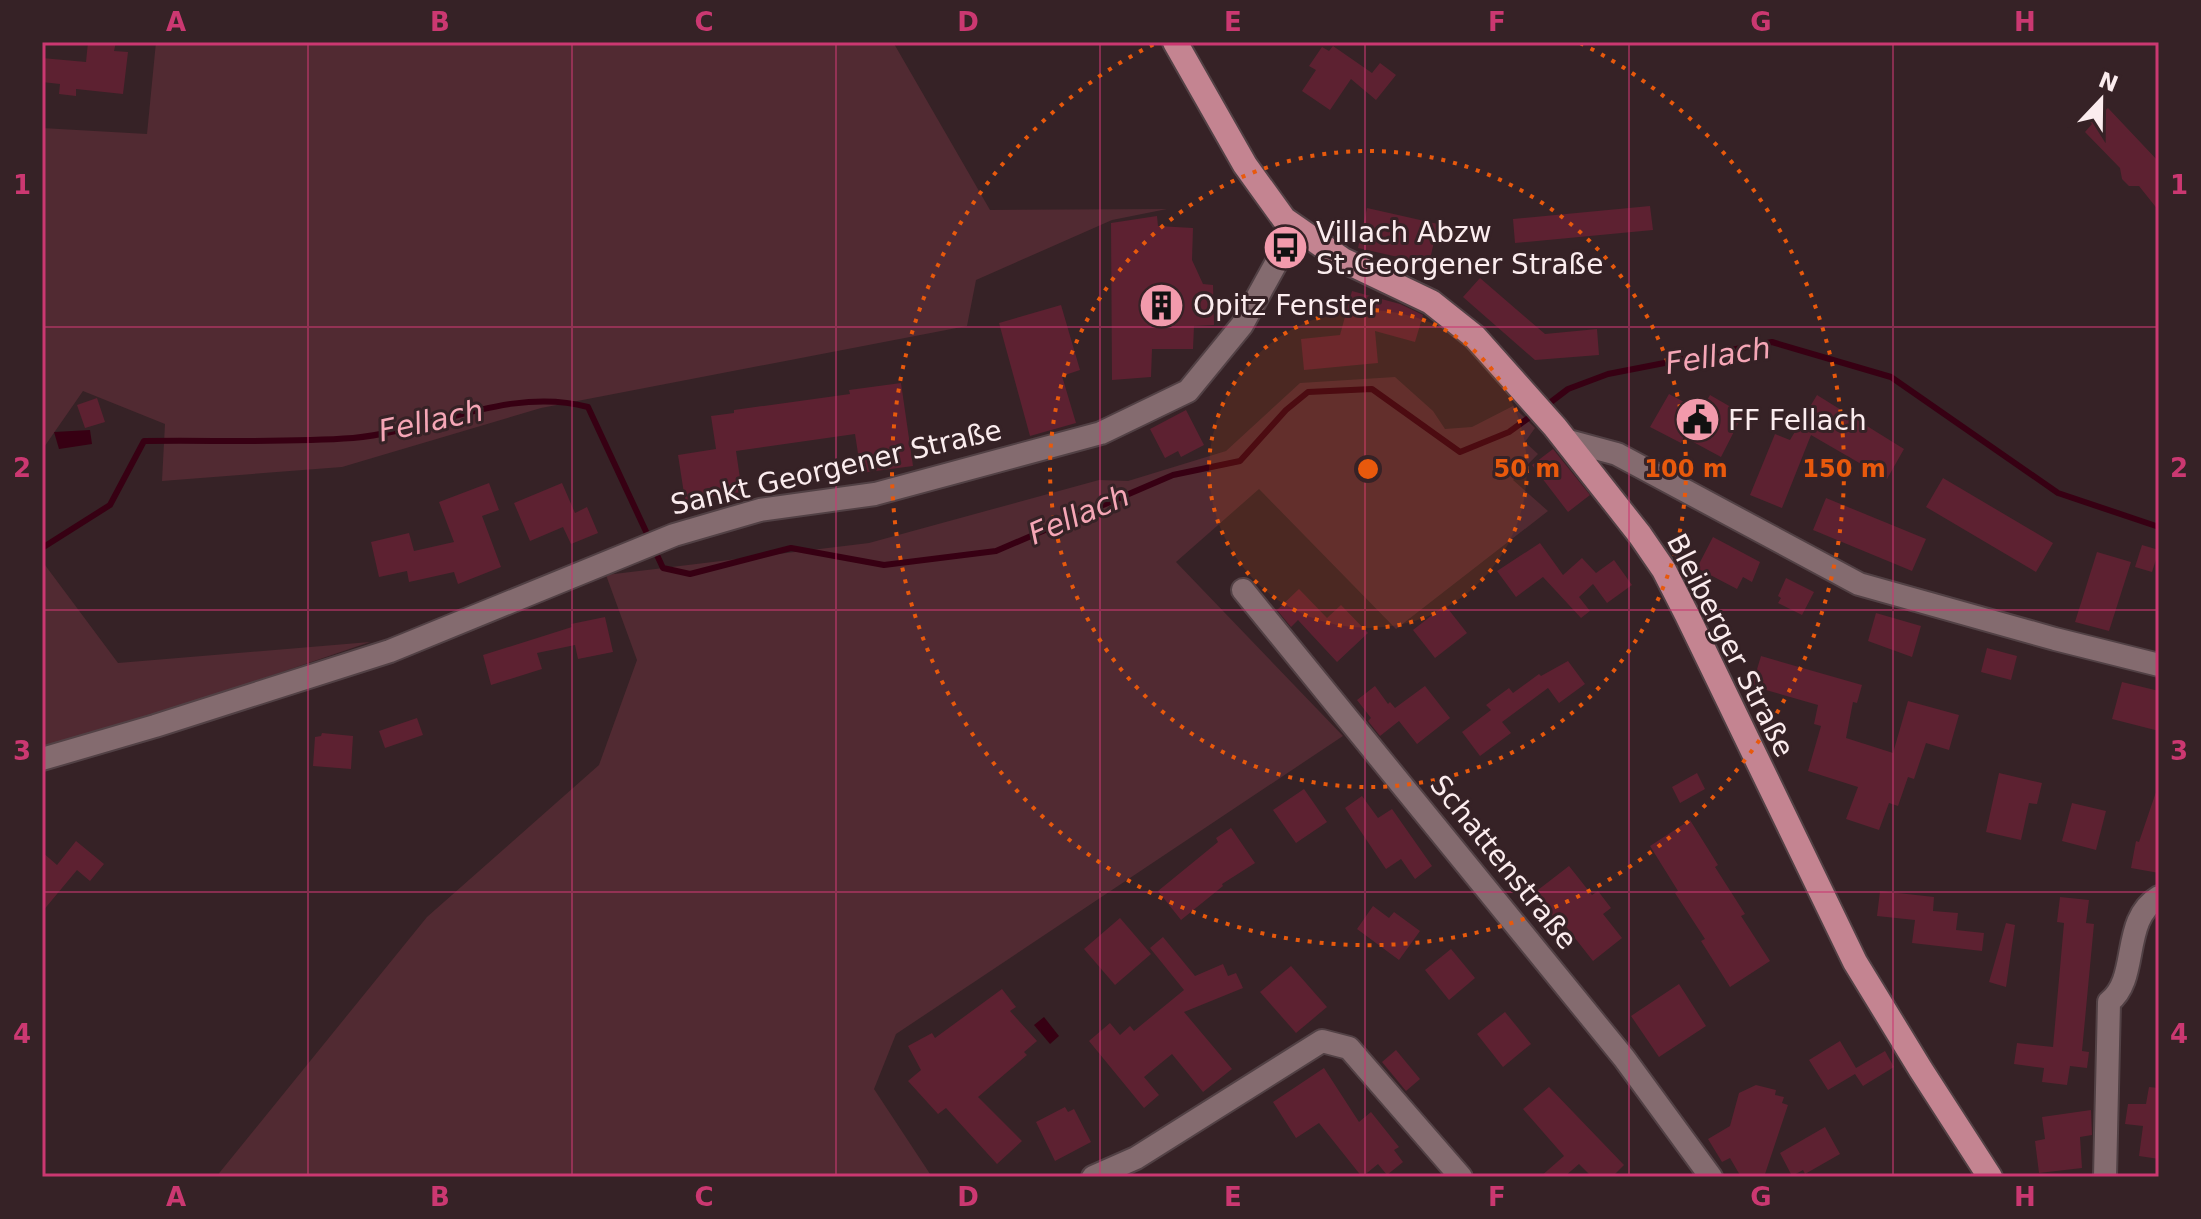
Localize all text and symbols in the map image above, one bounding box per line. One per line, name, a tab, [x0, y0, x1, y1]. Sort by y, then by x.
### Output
text: A	[166, 7, 186, 37]
text: B	[430, 7, 450, 37]
text: C	[694, 7, 714, 37]
text: D	[957, 7, 979, 37]
text: E	[1224, 7, 1242, 37]
text: F	[1488, 7, 1506, 37]
text: G	[1750, 7, 1772, 37]
text: H	[2014, 7, 2036, 37]
north arrow	[2061, 60, 2141, 140]
text: N	[2095, 67, 2122, 97]
text: 1	[13, 170, 31, 200]
text: 1	[2170, 170, 2188, 200]
place label: Villach Abzw St.Georgener Straße	[1316, 216, 1603, 281]
bus stop icon: Villach Abzw St.Georgener Straße	[1261, 224, 1309, 272]
building icon: Opitz Fenster	[1138, 281, 1186, 329]
place label: Opitz Fenster	[1193, 289, 1380, 322]
water label: Fellach	[1663, 330, 1773, 381]
water label: Fellach	[375, 392, 487, 449]
public building icon: FF Fellach	[1673, 396, 1721, 444]
place label: FF Fellach	[1728, 404, 1867, 437]
street label: Sankt Georgener Straße	[667, 413, 1005, 522]
text: 2	[13, 453, 31, 483]
text: 2	[2170, 453, 2188, 483]
centre of rings	[1354, 455, 1382, 483]
text: 50 m	[1494, 455, 1560, 483]
text: 100 m	[1644, 455, 1728, 483]
text: 150 m	[1802, 455, 1886, 483]
water label: Fellach	[1023, 478, 1135, 551]
street label: Bleiberger Straße	[1660, 528, 1801, 762]
text: 3	[13, 736, 31, 766]
text: 3	[2170, 736, 2188, 766]
street label: Schattenstraße	[1423, 769, 1584, 956]
text: 4	[13, 1019, 31, 1049]
text: 4	[2170, 1019, 2188, 1049]
text: A	[166, 1182, 186, 1212]
text: B	[430, 1182, 450, 1212]
text: C	[694, 1182, 714, 1212]
text: D	[957, 1182, 979, 1212]
text: E	[1224, 1182, 1242, 1212]
text: F	[1488, 1182, 1506, 1212]
text: G	[1750, 1182, 1772, 1212]
text: H	[2014, 1182, 2036, 1212]

